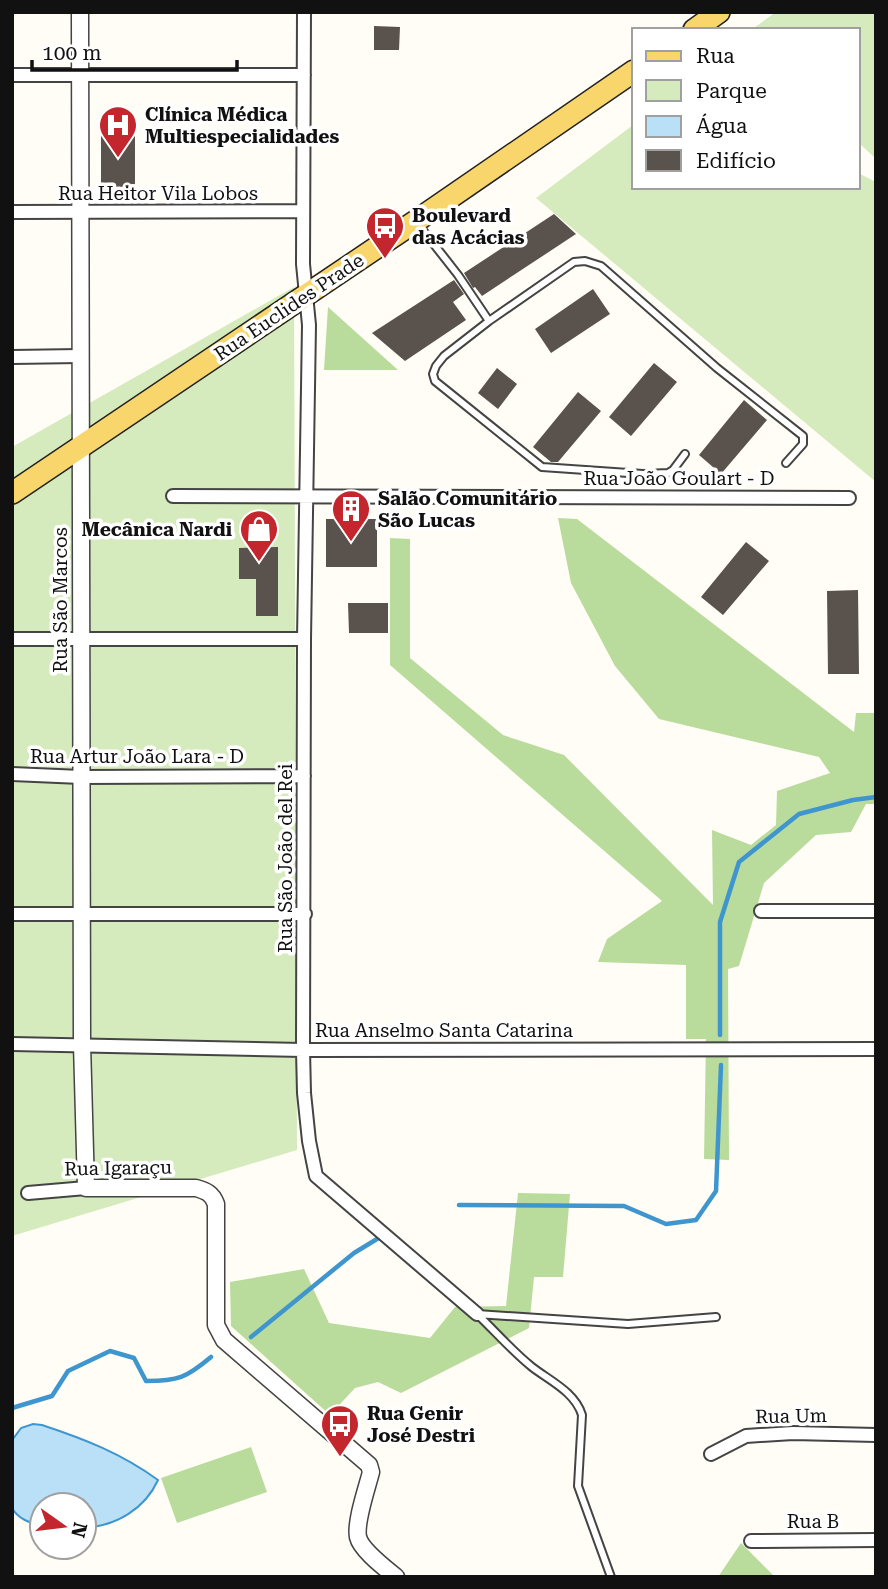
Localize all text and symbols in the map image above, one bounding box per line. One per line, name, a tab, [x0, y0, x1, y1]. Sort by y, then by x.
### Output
scale bar	[32, 28, 236, 72]
legend	[632, 28, 860, 189]
text: 100 m	[42, 41, 102, 65]
text: Rua	[696, 44, 735, 68]
text: Parque	[696, 79, 767, 103]
place label: Clínica Médica Multiespecialidades	[145, 103, 339, 148]
hospital icon: Clínica Médica Multiespecialidades	[97, 104, 139, 159]
text: Água	[696, 113, 748, 138]
text: Edifício	[696, 149, 776, 173]
street label: Rua Heitor Vila Lobos	[58, 182, 258, 205]
place label: Boulevard das Acácias	[412, 204, 525, 249]
bus stop icon: Boulevard das Acácias	[364, 205, 406, 260]
street label: Rua Euclides Prade	[210, 248, 368, 366]
street label: Rua João Goulart - D	[583, 467, 775, 490]
place label: Salão Comunitário São Lucas	[378, 487, 557, 532]
building icon: Salão Comunitário São Lucas	[330, 488, 372, 543]
shop icon: Mecânica Nardi	[238, 508, 280, 563]
place label: Mecânica Nardi	[81, 518, 232, 541]
street label: Rua São Marcos	[49, 527, 72, 673]
street label: Rua Artur João Lara - D	[30, 745, 244, 768]
street label: Rua São João del Rei	[274, 763, 297, 953]
street label: Rua Anselmo Santa Catarina	[315, 1019, 574, 1042]
street label: Rua Igaraçu	[64, 1156, 172, 1180]
place label: Rua Genir José Destri	[367, 1402, 475, 1447]
bus stop icon: Rua Genir José Destri	[319, 1403, 361, 1458]
street label: Rua Um	[755, 1404, 827, 1428]
north arrow	[28, 1491, 98, 1561]
street label: Rua B	[787, 1510, 839, 1533]
text: N	[66, 1520, 92, 1540]

